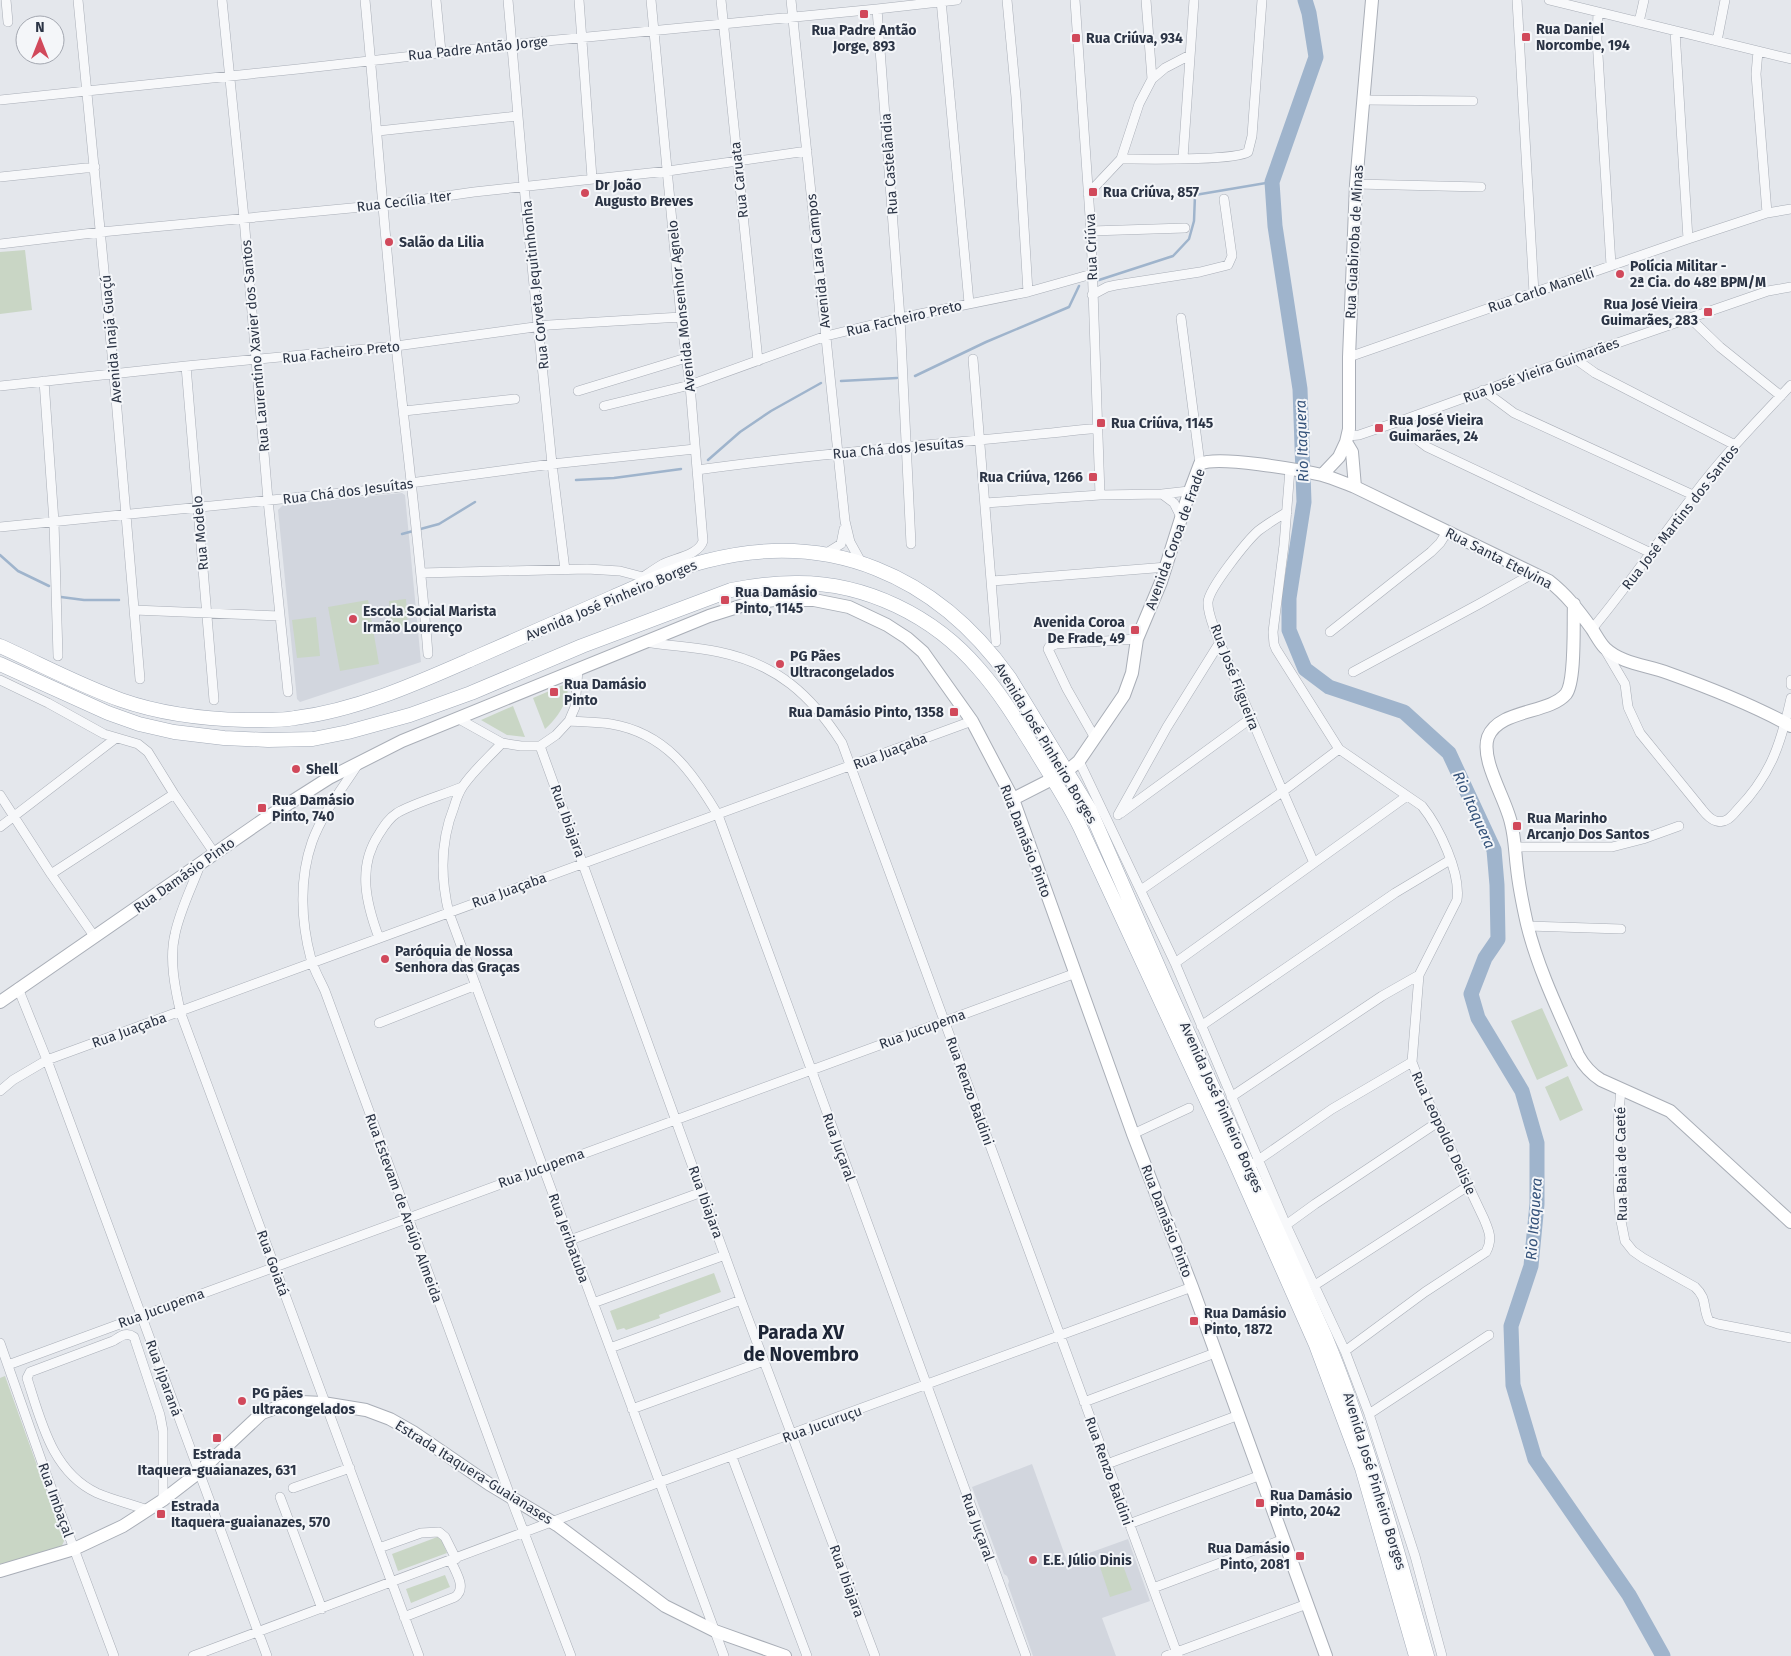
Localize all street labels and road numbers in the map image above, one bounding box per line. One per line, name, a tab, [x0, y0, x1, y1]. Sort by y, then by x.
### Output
street label: Rua Padre Antão Jorge	[407, 33, 549, 64]
street label: Rua Castelândia	[877, 113, 902, 215]
street label: Rua Caruata	[727, 141, 752, 219]
street label: Rua Guabiroba de Minas	[1342, 164, 1367, 319]
street label: Rua Cecília Iter	[356, 187, 453, 216]
street label: Avenida Lara Campos	[803, 192, 834, 329]
street label: Rua Corveta Jequitinhonha	[518, 200, 553, 370]
street label: Rua Criúva	[1082, 213, 1101, 281]
street label: Avenida Monsenhor Agnelo	[664, 219, 699, 393]
street label: Rua Laurentino Xavier dos Santos	[238, 239, 273, 453]
street label: Rua Carlo Manelli	[1486, 264, 1596, 317]
street label: Avenida Inajá Guaçú	[97, 274, 126, 404]
street label: Rua Facheiro Preto	[844, 297, 964, 340]
street label: Rua José Vieira Guimarães	[1461, 334, 1622, 407]
street label: Rua Facheiro Preto	[281, 338, 401, 367]
street label: Rua Chá dos Jesuítas	[832, 434, 965, 463]
street label: Rua José Martins dos Santos	[1618, 441, 1743, 593]
street label: Avenida Coroa de Frade	[1142, 466, 1209, 612]
street label: Rua Chá dos Jesuítas	[282, 475, 415, 508]
street label: Rua Modelo	[189, 495, 212, 571]
street label: Rua Santa Etelvina	[1442, 524, 1555, 593]
street label: Avenida José Pinheiro Borges	[523, 556, 700, 644]
street label: Rua José Filgueira	[1207, 622, 1263, 733]
street label: Avenida José Pinheiro Borges	[991, 660, 1101, 827]
street label: Rua Juaçaba	[851, 730, 930, 773]
street label: Rua Damásio Pinto	[996, 782, 1055, 900]
street label: Rua Ibiajara	[547, 783, 588, 860]
street label: Rua Damásio Pinto	[130, 834, 238, 917]
street label: Rua Juaçaba	[470, 869, 549, 912]
street label: Rua Jucupema	[877, 1006, 968, 1053]
street label: Rua Juaçaba	[90, 1009, 169, 1052]
street label: Avenida José Pinheiro Borges	[1176, 1019, 1267, 1195]
street label: Rua Renzo Baldini	[942, 1034, 997, 1148]
street label: Rua Leopoldo Delisle	[1408, 1069, 1480, 1198]
street label: Rua Baia de Caeté	[1612, 1107, 1631, 1221]
street label: Rua Estevam de Araújo Almeida	[361, 1111, 446, 1305]
street label: Rua Juçaral	[818, 1111, 859, 1183]
street label: Rua Jucupema	[496, 1145, 587, 1192]
street label: Rua Damásio Pinto	[1137, 1162, 1196, 1280]
street label: Rua Ibiajara	[685, 1164, 726, 1241]
street label: Rua Jeribatuba	[544, 1191, 593, 1285]
street label: Rua Goiatá	[253, 1228, 292, 1299]
street label: Rua Jucupema	[116, 1285, 207, 1332]
street label: Rua Jiparaná	[142, 1338, 185, 1419]
street label: Avenida José Pinheiro Borges	[1339, 1390, 1410, 1572]
street label: Rua Jucuruçu	[780, 1402, 864, 1447]
street label: Rua Renzo Baldini	[1081, 1414, 1136, 1528]
street label: Estrada Itaquera-Guaianases	[392, 1417, 556, 1528]
street label: Rua Imbaçal	[34, 1461, 77, 1540]
street label: Rua Juçaral	[957, 1491, 998, 1563]
street label: Rua Ibiajara	[826, 1543, 867, 1620]

